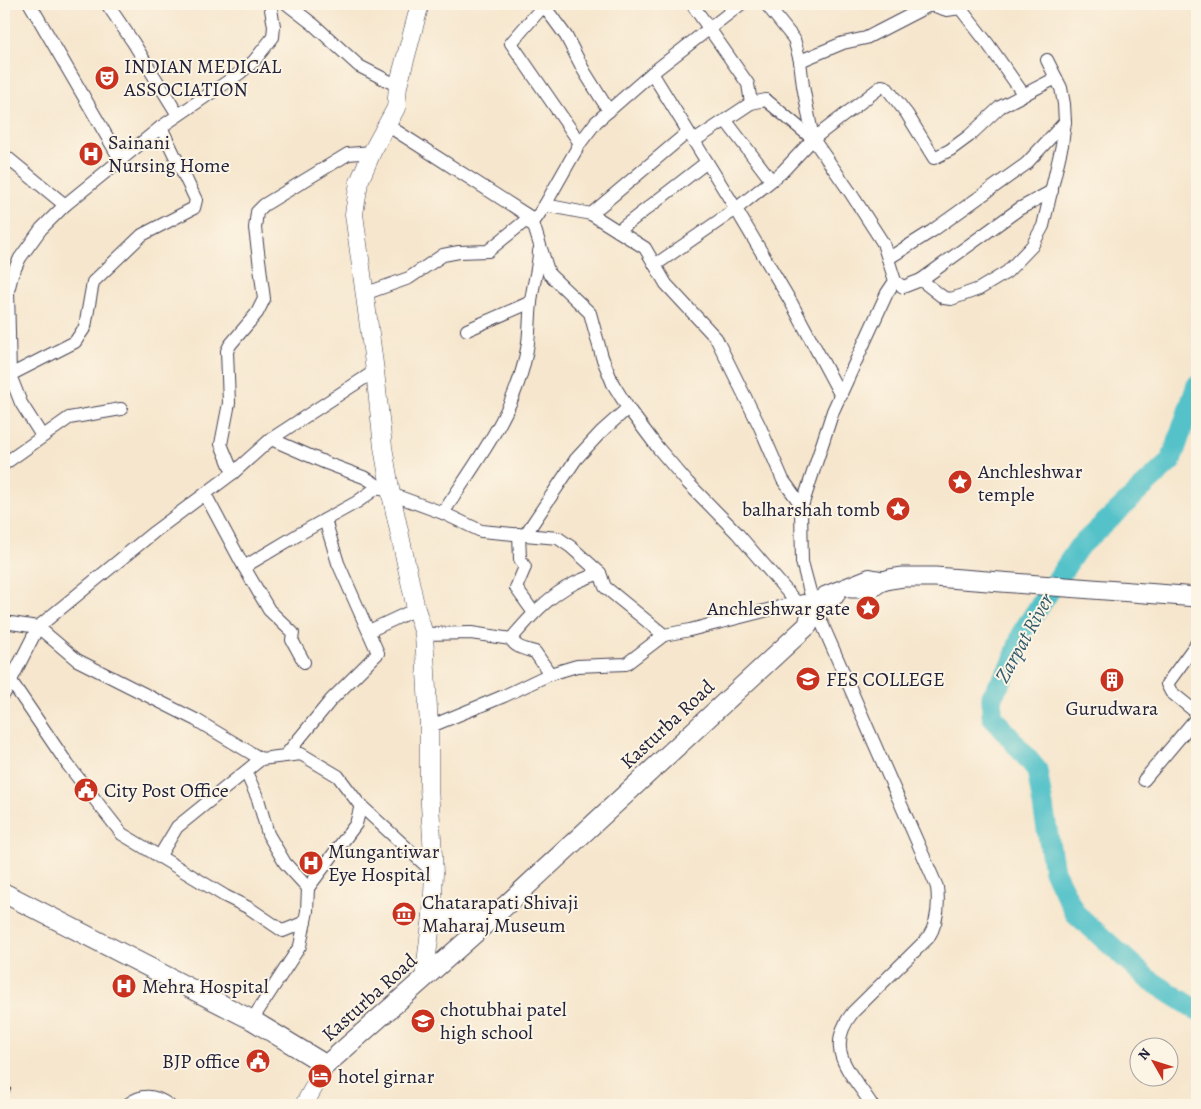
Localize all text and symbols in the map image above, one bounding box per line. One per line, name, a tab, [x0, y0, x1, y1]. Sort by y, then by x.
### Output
place label: INDIAN MEDICAL ASSOCIATION	[123, 53, 282, 103]
theatre icon: INDIAN MEDICAL ASSOCIATION	[94, 65, 120, 91]
place label: Sainani Nursing Home	[108, 129, 230, 179]
hospital icon: Sainani Nursing Home	[78, 141, 104, 167]
place label: Anchleshwar temple	[977, 458, 1083, 508]
place icon: Anchleshwar temple	[947, 469, 973, 495]
place label: balharshah tomb	[742, 496, 880, 523]
place icon: balharshah tomb	[885, 496, 911, 522]
water label: Zarpat River	[988, 588, 1060, 688]
place label: Anchleshwar gate	[706, 595, 850, 622]
place icon: Anchleshwar gate	[855, 595, 881, 621]
school or university icon: FES COLLEGE	[795, 666, 821, 692]
place label: FES COLLEGE	[826, 666, 945, 693]
building icon: Gurudwara	[1099, 667, 1125, 693]
street label: Kasturba Road	[614, 673, 721, 775]
place label: Gurudwara	[1066, 695, 1159, 722]
public building icon: City Post Office	[73, 777, 99, 803]
place label: City Post Office	[104, 777, 229, 804]
place label: Mungantiwar Eye Hospital	[328, 838, 440, 888]
hospital icon: Mungantiwar Eye Hospital	[298, 850, 324, 876]
place label: Chatarapati Shivaji Maharaj Museum	[422, 889, 579, 939]
museum icon: Chatarapati Shivaji Maharaj Museum	[391, 901, 417, 927]
street label: Kasturba Road	[316, 947, 423, 1048]
hospital icon: Mehra Hospital	[111, 973, 137, 999]
place label: Mehra Hospital	[142, 973, 269, 1000]
place label: chotubhai patel high school	[440, 996, 567, 1046]
school or university icon: chotubhai patel high school	[410, 1008, 436, 1034]
north arrow	[1128, 1036, 1178, 1086]
text: N	[1134, 1044, 1155, 1064]
place label: BJP office	[162, 1048, 240, 1075]
public building icon: BJP office	[245, 1048, 271, 1074]
hotel icon: hotel girnar	[307, 1063, 333, 1089]
place label: hotel girnar	[338, 1063, 435, 1090]

